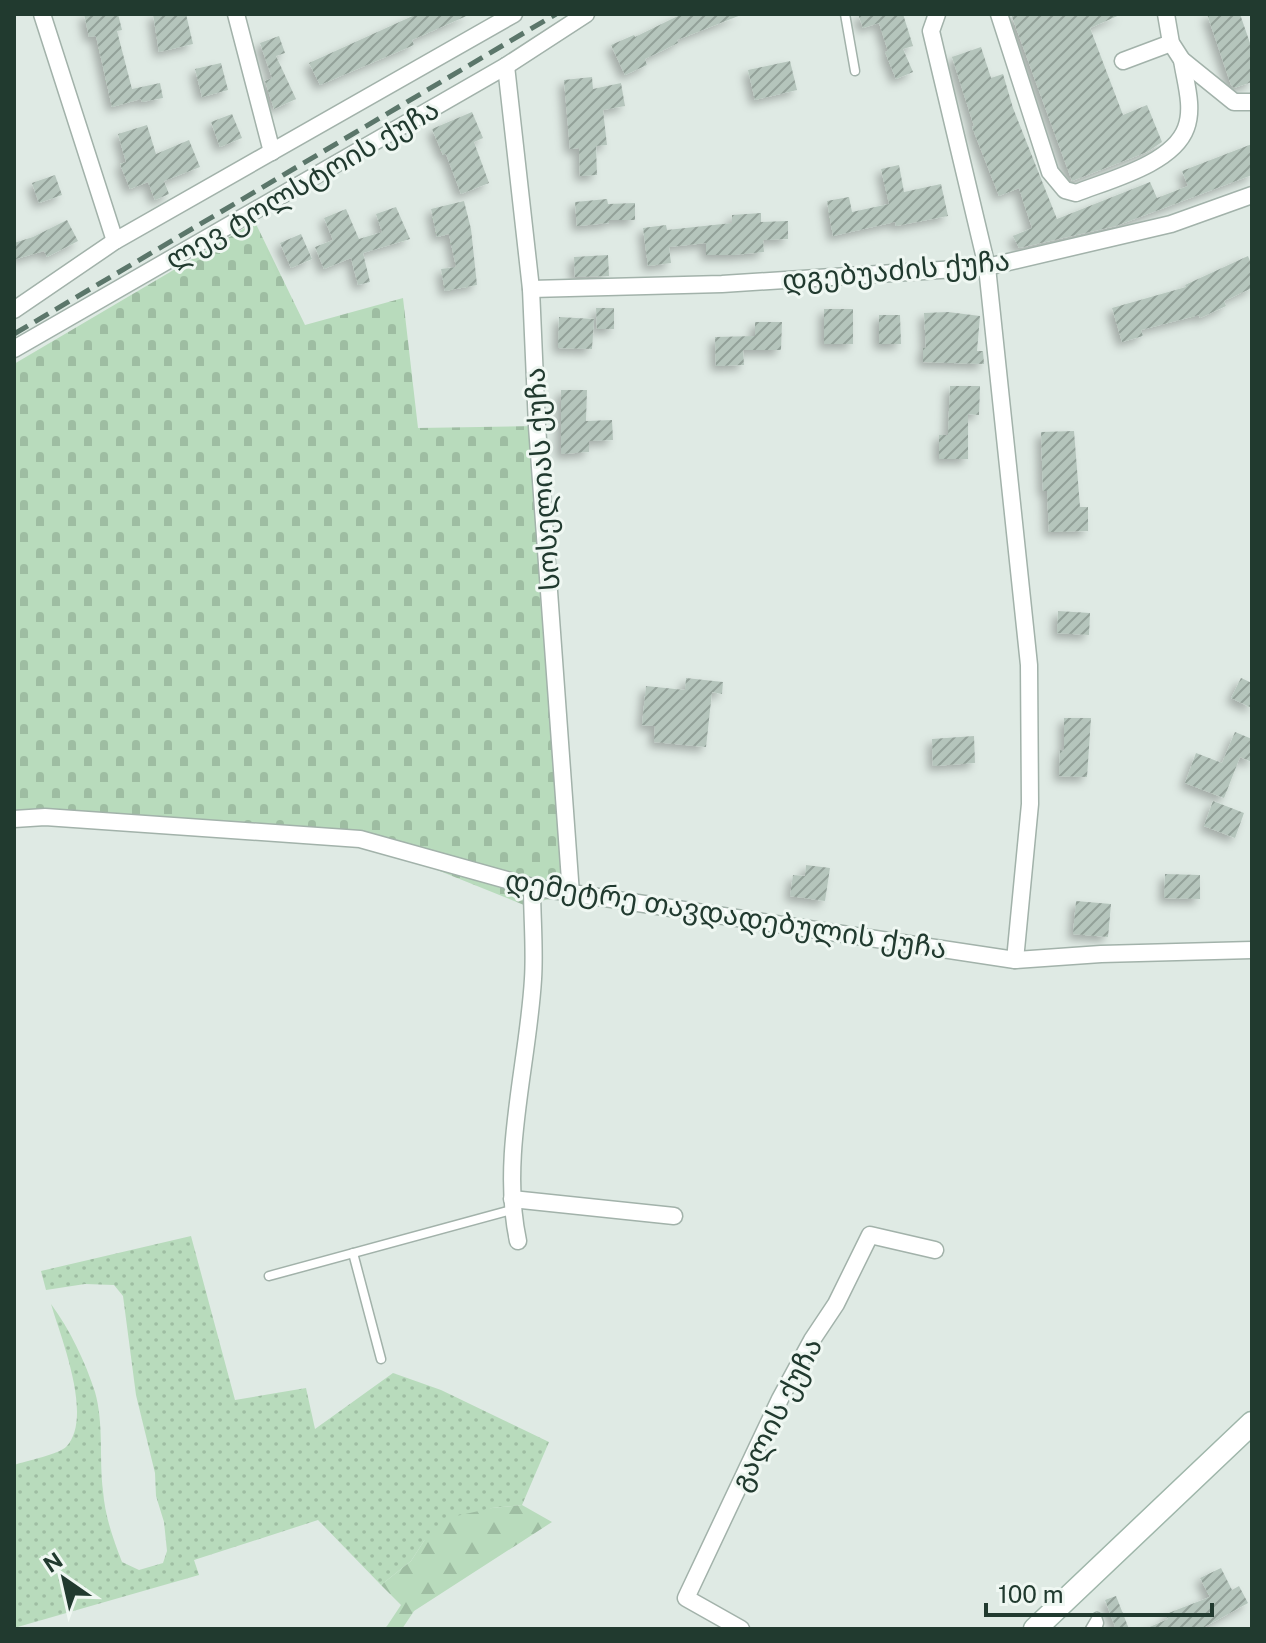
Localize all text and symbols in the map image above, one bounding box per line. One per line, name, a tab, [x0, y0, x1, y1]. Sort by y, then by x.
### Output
street label: ლევ ტოლსტოის ქუჩა	[159, 92, 445, 276]
street label: დგებუაძის ქუჩა	[781, 243, 1011, 297]
street label: სოსელიას ქუჩა	[517, 366, 567, 592]
street label: დემეტრე თავდადებულის ქუჩა	[503, 862, 949, 966]
street label: გალის ქუჩა	[723, 1332, 829, 1496]
north arrow	[24, 1539, 104, 1619]
text: N	[38, 1547, 67, 1578]
scale bar	[986, 1567, 1212, 1617]
text: 100 m	[998, 1580, 1064, 1608]

